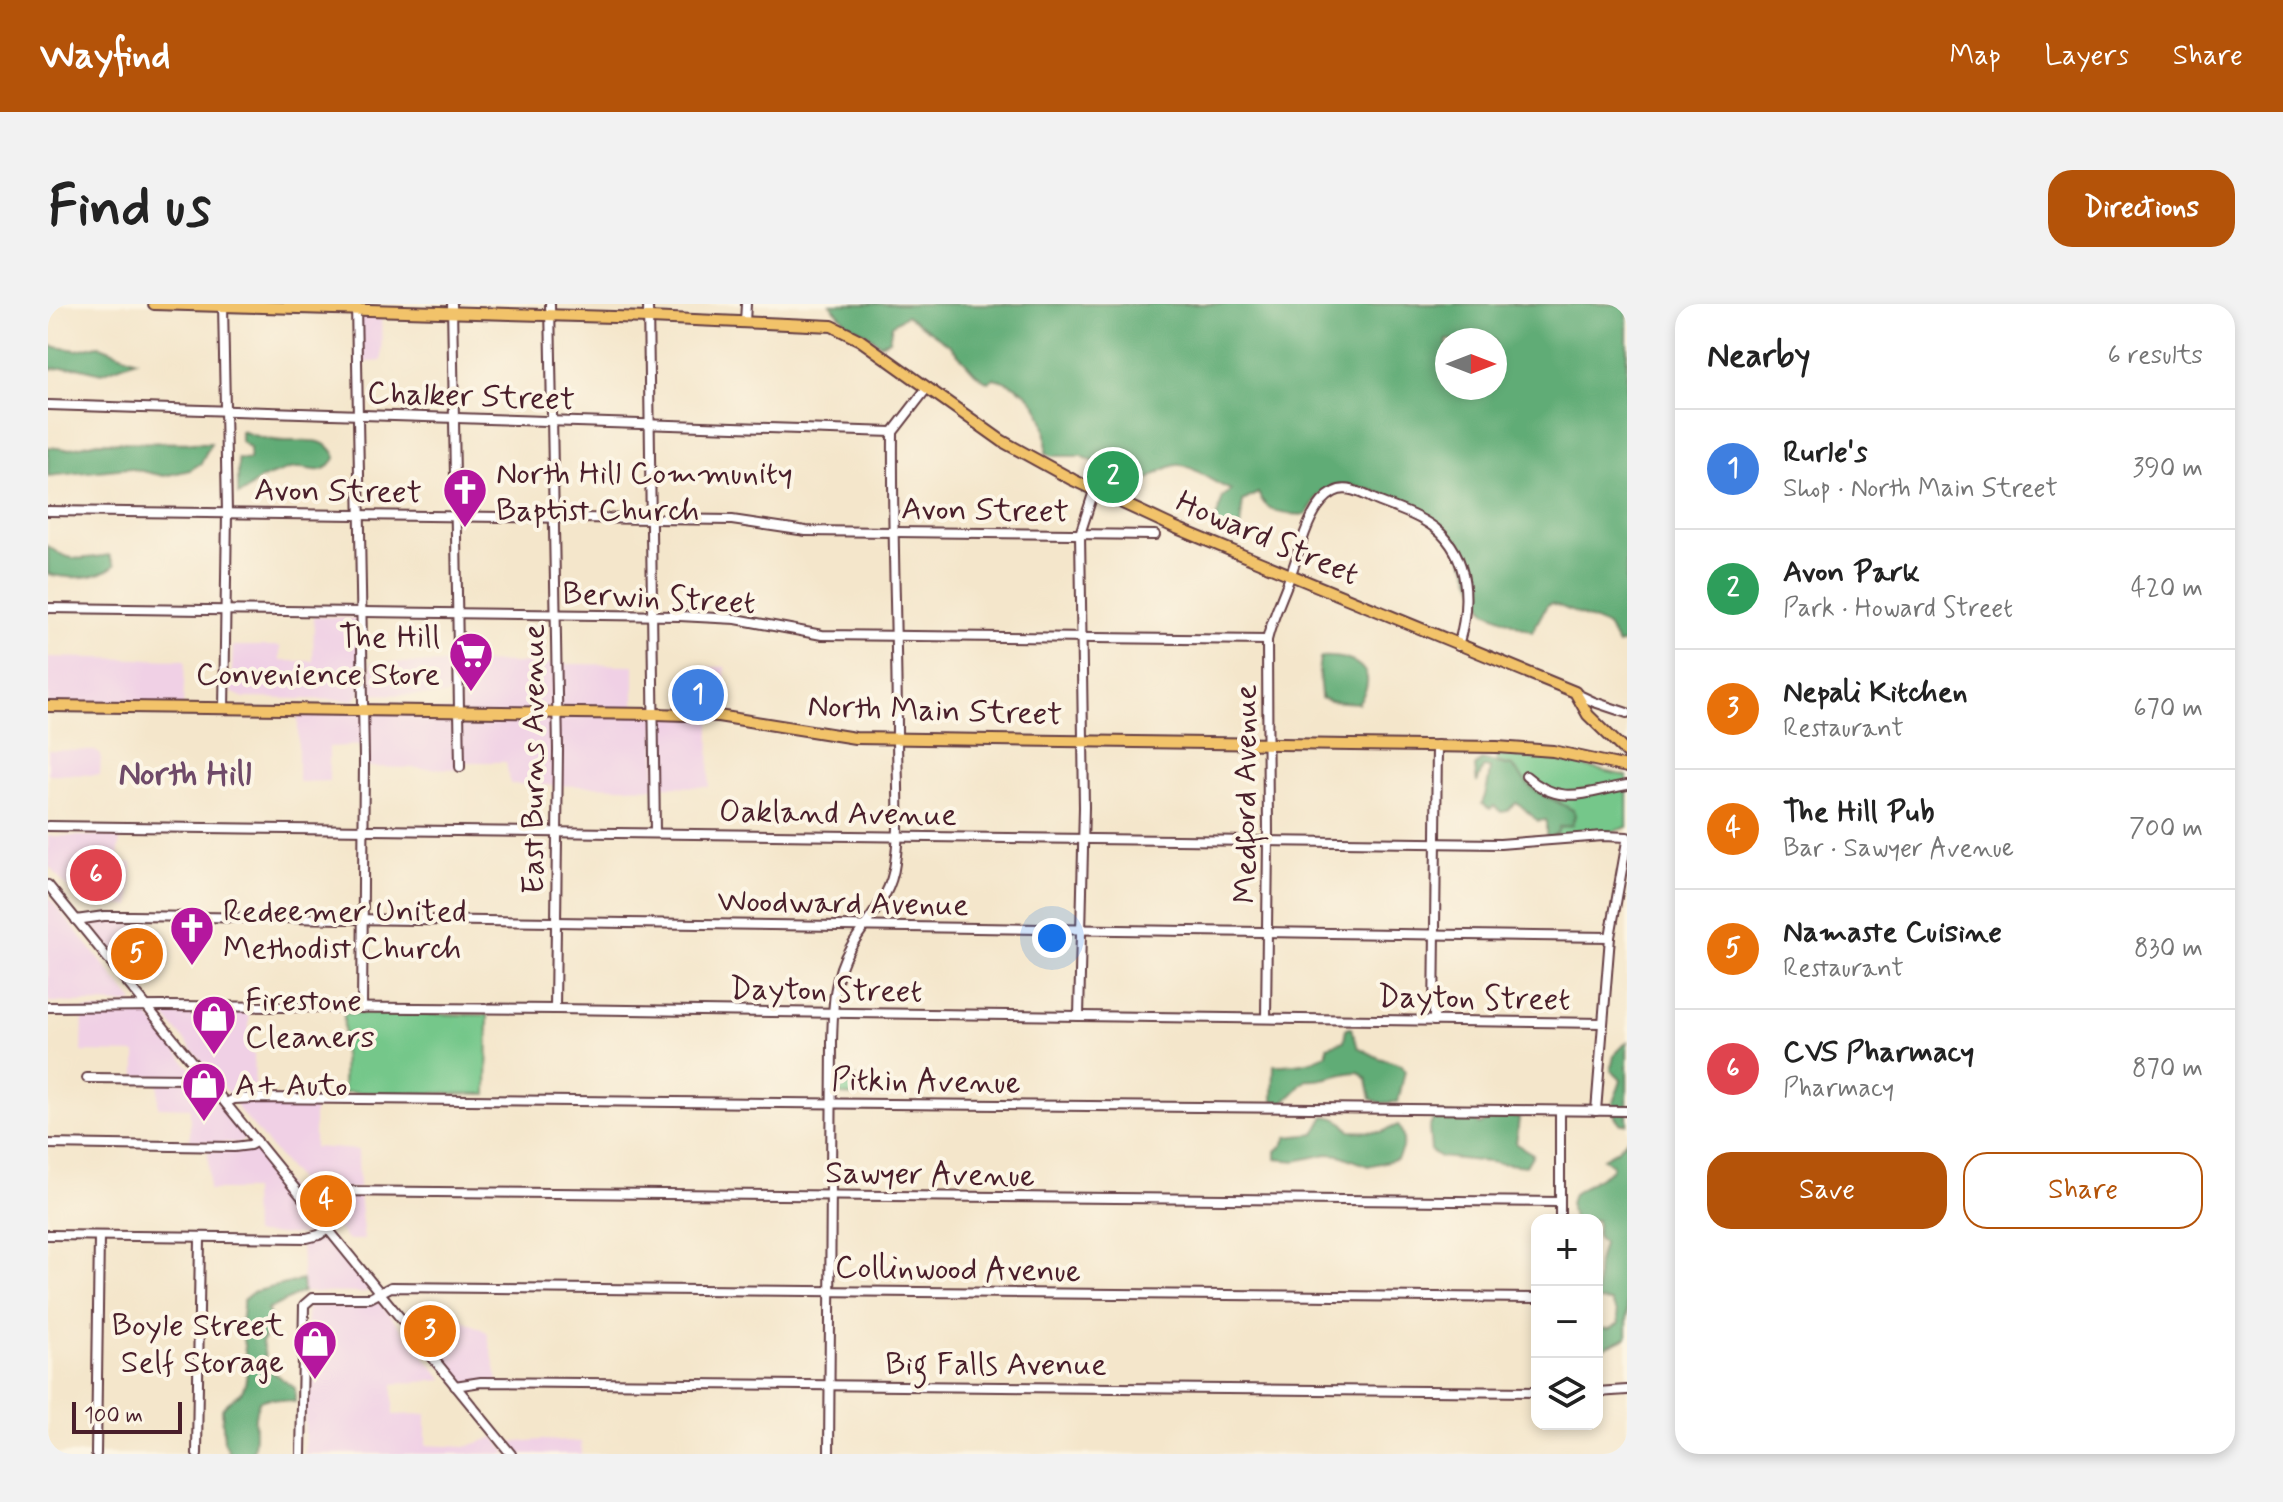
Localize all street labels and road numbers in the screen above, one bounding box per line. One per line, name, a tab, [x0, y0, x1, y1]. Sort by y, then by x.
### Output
street label: Chalker Street	[366, 372, 576, 422]
street label: Avon Street	[254, 470, 422, 514]
street label: Howard Street	[1169, 481, 1365, 596]
street label: Avon Street	[901, 489, 1069, 533]
street label: Berwin Street	[561, 573, 757, 625]
street label: East Burns Avenue	[513, 624, 555, 894]
street label: Medford Avenue	[1225, 684, 1269, 904]
street label: North Main Street	[807, 686, 1063, 736]
street label: Oakland Avenue	[719, 791, 957, 837]
street label: Woodward Avenue	[717, 881, 969, 927]
street label: Dayton Street	[729, 968, 923, 1014]
street label: Dayton Street	[1377, 976, 1571, 1022]
street label: Pitkin Avenue	[831, 1059, 1021, 1105]
street label: Sawyer Avenue	[825, 1152, 1035, 1198]
street label: Collinwood Avenue	[835, 1247, 1081, 1293]
street label: Big Falls Avenue	[885, 1344, 1107, 1389]

